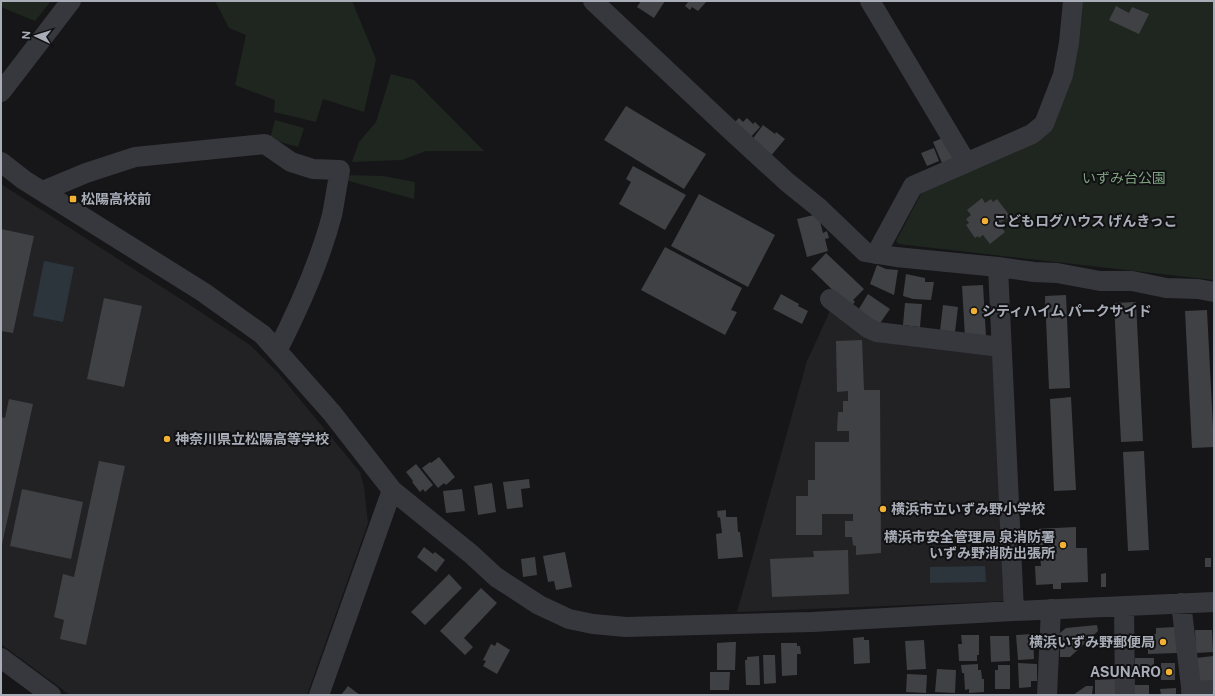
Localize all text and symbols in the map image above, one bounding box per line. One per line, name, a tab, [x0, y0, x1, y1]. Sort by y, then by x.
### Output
north arrow	[16, 16, 56, 56]
text: N	[20, 31, 32, 40]
park label: いずみ台公園	[1082, 170, 1166, 186]
place label: 松陽高校前	[81, 191, 151, 207]
marker: 松陽高校前	[68, 194, 78, 204]
place label: こどもログハウス げんきっこ	[993, 213, 1178, 229]
marker: こどもログハウス げんきっこ	[980, 216, 990, 226]
place label: シティハイム パークサイド	[982, 303, 1152, 319]
marker: シティハイム パークサイド	[969, 306, 979, 316]
place label: 神奈川県立松陽高等学校	[175, 431, 329, 447]
marker: 神奈川県立松陽高等学校	[162, 434, 172, 444]
place label: 横浜市立いずみ野小学校	[891, 501, 1045, 517]
marker: 横浜市立いずみ野小学校	[878, 504, 888, 514]
place label: 横浜市安全管理局 泉消防署 いずみ野消防出張所	[884, 529, 1055, 561]
marker: 横浜市安全管理局 泉消防署 いずみ野消防出張所	[1058, 540, 1068, 550]
place label: 横浜いずみ野郵便局	[1029, 634, 1155, 650]
marker: 横浜いずみ野郵便局	[1158, 637, 1168, 647]
place label: ASUNARO	[1090, 664, 1161, 680]
marker: ASUNARO	[1164, 667, 1174, 677]

